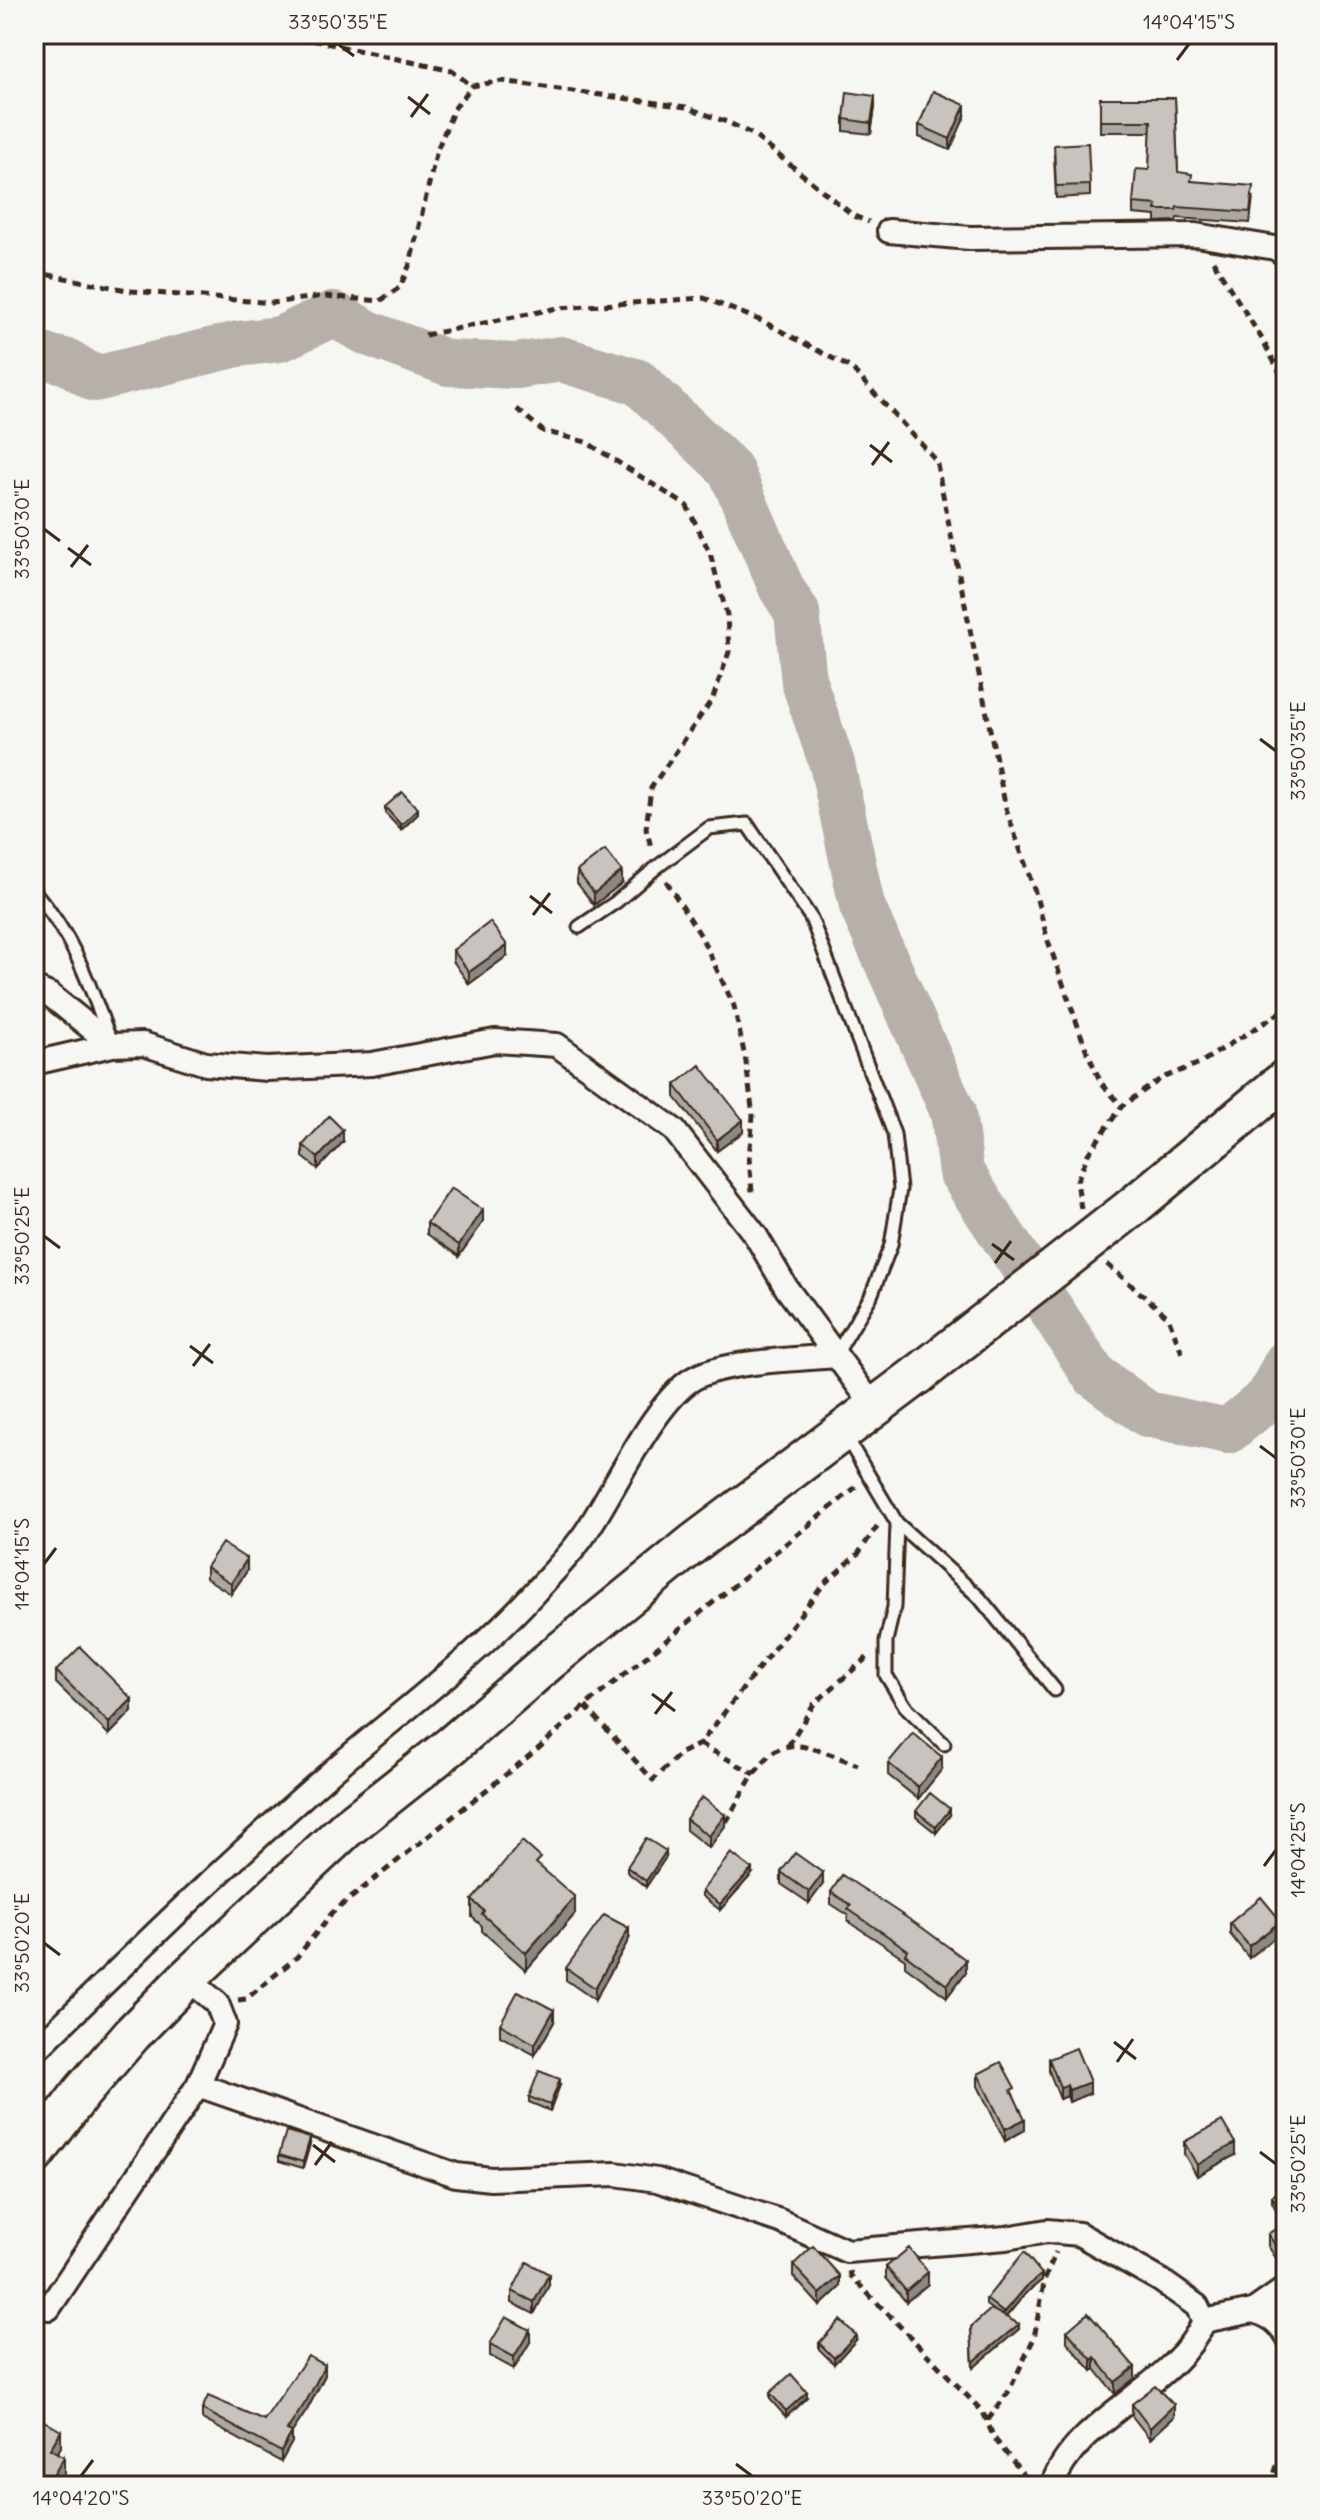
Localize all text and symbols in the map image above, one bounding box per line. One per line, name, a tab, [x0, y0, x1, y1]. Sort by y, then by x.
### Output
text: 33°50'35"E	[288, 9, 388, 34]
text: 14°04'15"S	[1143, 9, 1235, 34]
text: 33°50'30"E	[9, 479, 34, 579]
text: 33°50'35"E	[1285, 701, 1310, 801]
text: 33°50'25"E	[9, 1187, 34, 1285]
text: 33°50'30"E	[1285, 1408, 1310, 1508]
text: 14°04'15"S	[9, 1518, 34, 1610]
text: 14°04'25"S	[1285, 1802, 1310, 1898]
text: 33°50'20"E	[9, 1893, 34, 1993]
text: 33°50'25"E	[1285, 2115, 1310, 2213]
text: 14°04'20"S	[33, 2485, 129, 2510]
text: 33°50'20"E	[702, 2485, 802, 2510]

